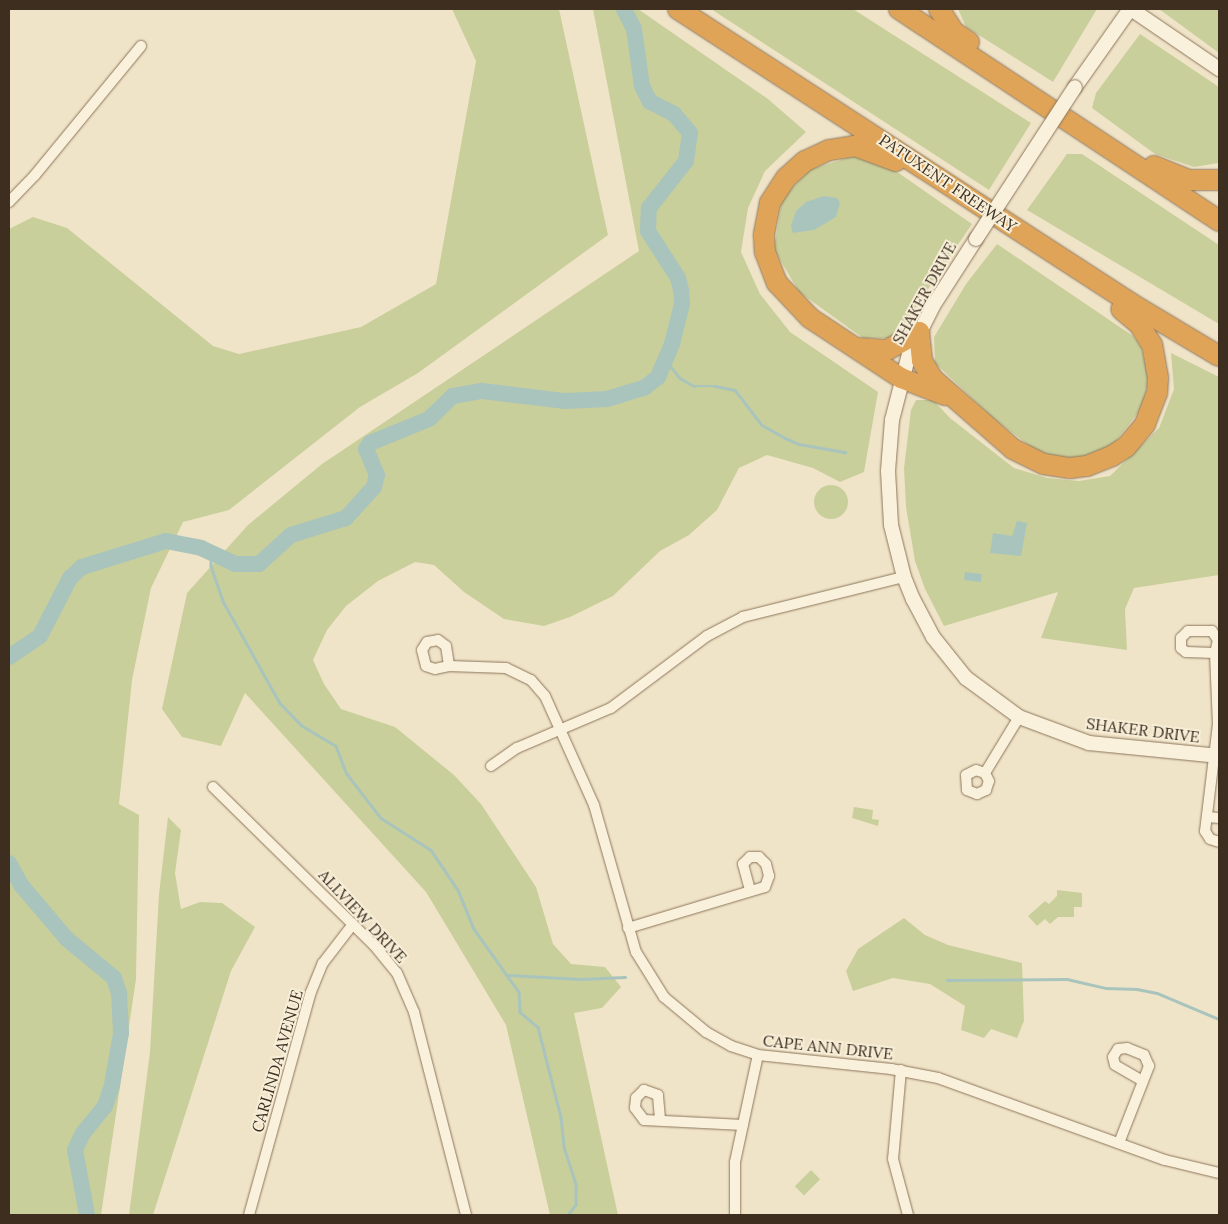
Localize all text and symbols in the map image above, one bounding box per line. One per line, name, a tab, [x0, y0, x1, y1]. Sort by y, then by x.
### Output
street label: PATUXENT FREEWAY	[876, 130, 1020, 236]
street label: SHAKER DRIVE	[888, 238, 960, 348]
street label: SHAKER DRIVE	[1085, 714, 1201, 746]
street label: ALLVIEW DRIVE	[315, 865, 411, 967]
street label: CARLINDA AVENUE	[247, 987, 307, 1135]
street label: CAPE ANN DRIVE	[762, 1031, 894, 1063]

